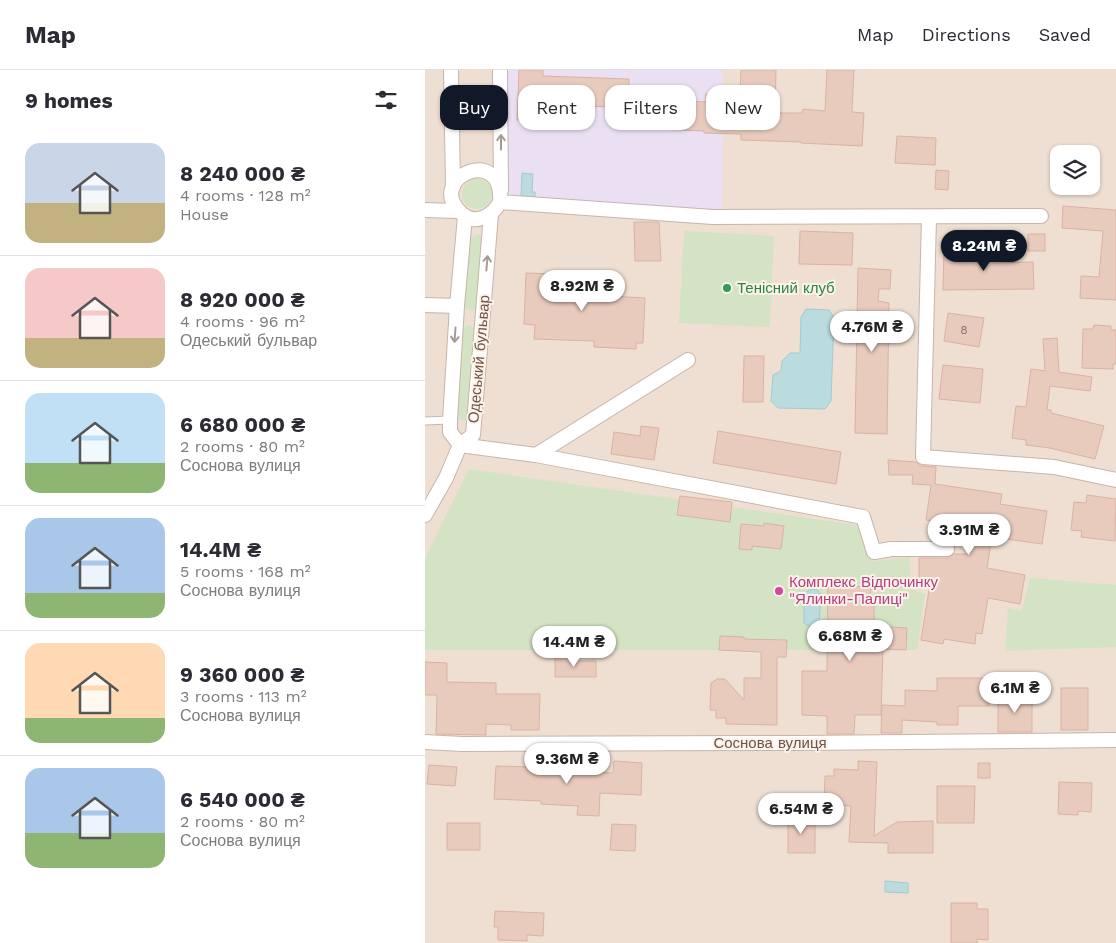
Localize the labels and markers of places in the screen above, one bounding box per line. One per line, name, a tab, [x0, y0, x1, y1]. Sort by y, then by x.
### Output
pin: 8.24M ₴	[938, 230, 1030, 272]
pin: 8.92M ₴	[536, 270, 628, 312]
place label: Тенісний клуб	[737, 279, 835, 297]
marker: Тенісний клуб	[721, 282, 733, 294]
pin: 4.76M ₴	[826, 310, 918, 353]
pin: 3.91M ₴	[923, 514, 1015, 556]
place label: Комплекс Відпочинку "Ялинки-Палиці"	[789, 573, 938, 608]
marker: Комплекс Відпочинку "Ялинки-Палиці"	[773, 585, 785, 597]
pin: 6.68M ₴	[804, 620, 896, 662]
pin: 14.4M ₴	[528, 626, 620, 668]
pin: 6.1M ₴	[974, 672, 1056, 714]
pin: 9.36M ₴	[521, 742, 613, 785]
pin: 6.54M ₴	[755, 792, 847, 835]

